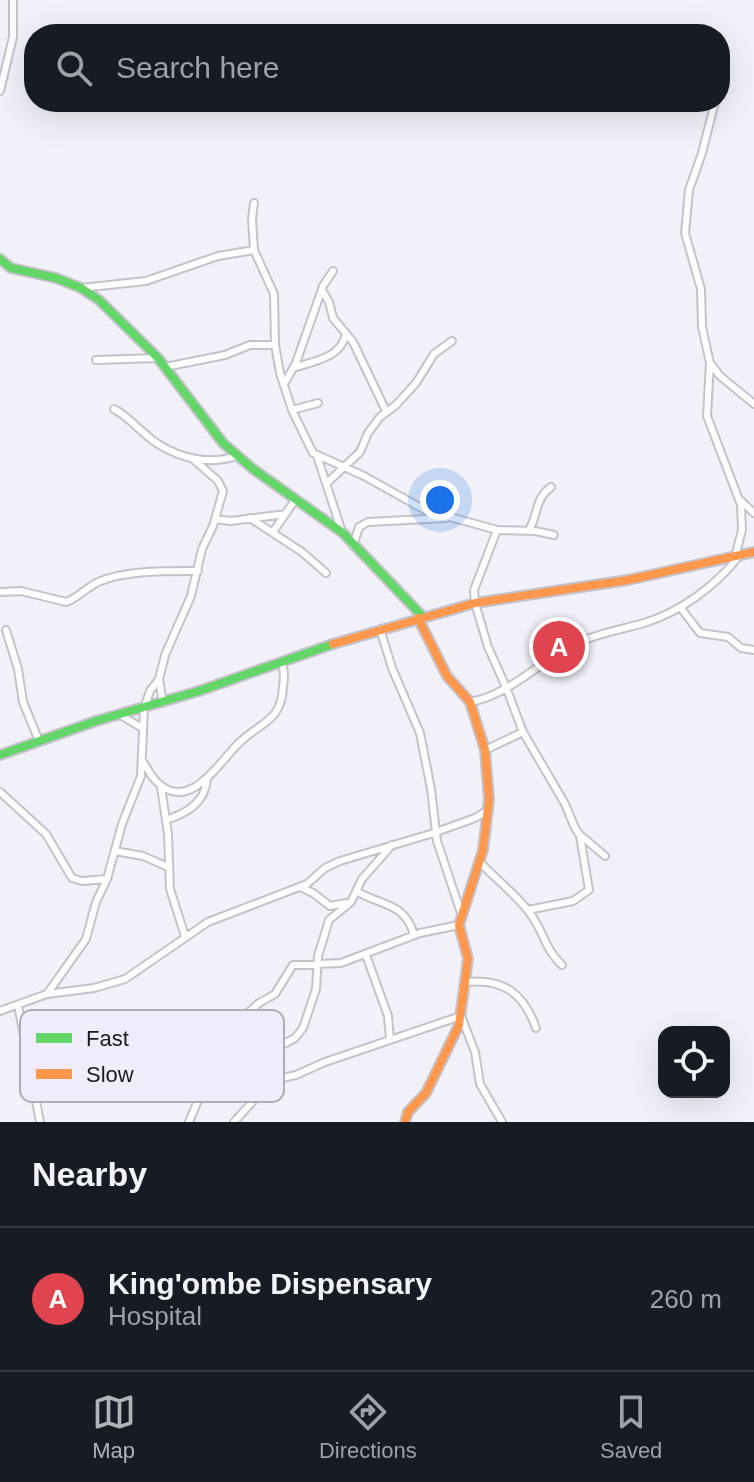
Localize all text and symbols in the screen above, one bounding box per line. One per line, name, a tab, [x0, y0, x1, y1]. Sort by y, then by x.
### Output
search box	[24, 24, 730, 112]
icon: search	[52, 46, 96, 90]
text: Search here	[116, 51, 279, 84]
your location	[420, 480, 460, 520]
pin: A	[533, 617, 585, 677]
legend	[20, 1010, 284, 1102]
text: Fast	[86, 1026, 129, 1051]
map controls	[658, 1026, 730, 1098]
button: locate	[658, 1026, 730, 1098]
text: Slow	[86, 1062, 134, 1087]
text: Nearby	[32, 1155, 147, 1193]
text: King'ombe Dispensary	[108, 1267, 432, 1300]
text: A	[49, 1284, 67, 1314]
text: 260 m	[650, 1284, 722, 1314]
text: Hospital	[108, 1301, 202, 1331]
tab: Map	[92, 1390, 136, 1464]
tab: Directions	[319, 1390, 417, 1464]
tab: Saved	[600, 1390, 662, 1464]

